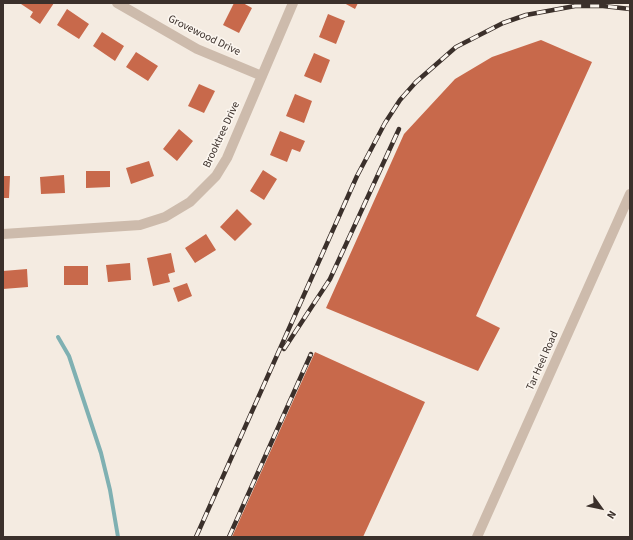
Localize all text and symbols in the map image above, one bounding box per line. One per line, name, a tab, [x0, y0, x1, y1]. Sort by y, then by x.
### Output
street label: Grovewood Drive	[166, 13, 242, 59]
street label: Brooktree Drive	[201, 100, 243, 170]
street label: Tar Heel Road	[524, 329, 562, 393]
north arrow	[581, 488, 621, 528]
text: N	[603, 508, 620, 522]

